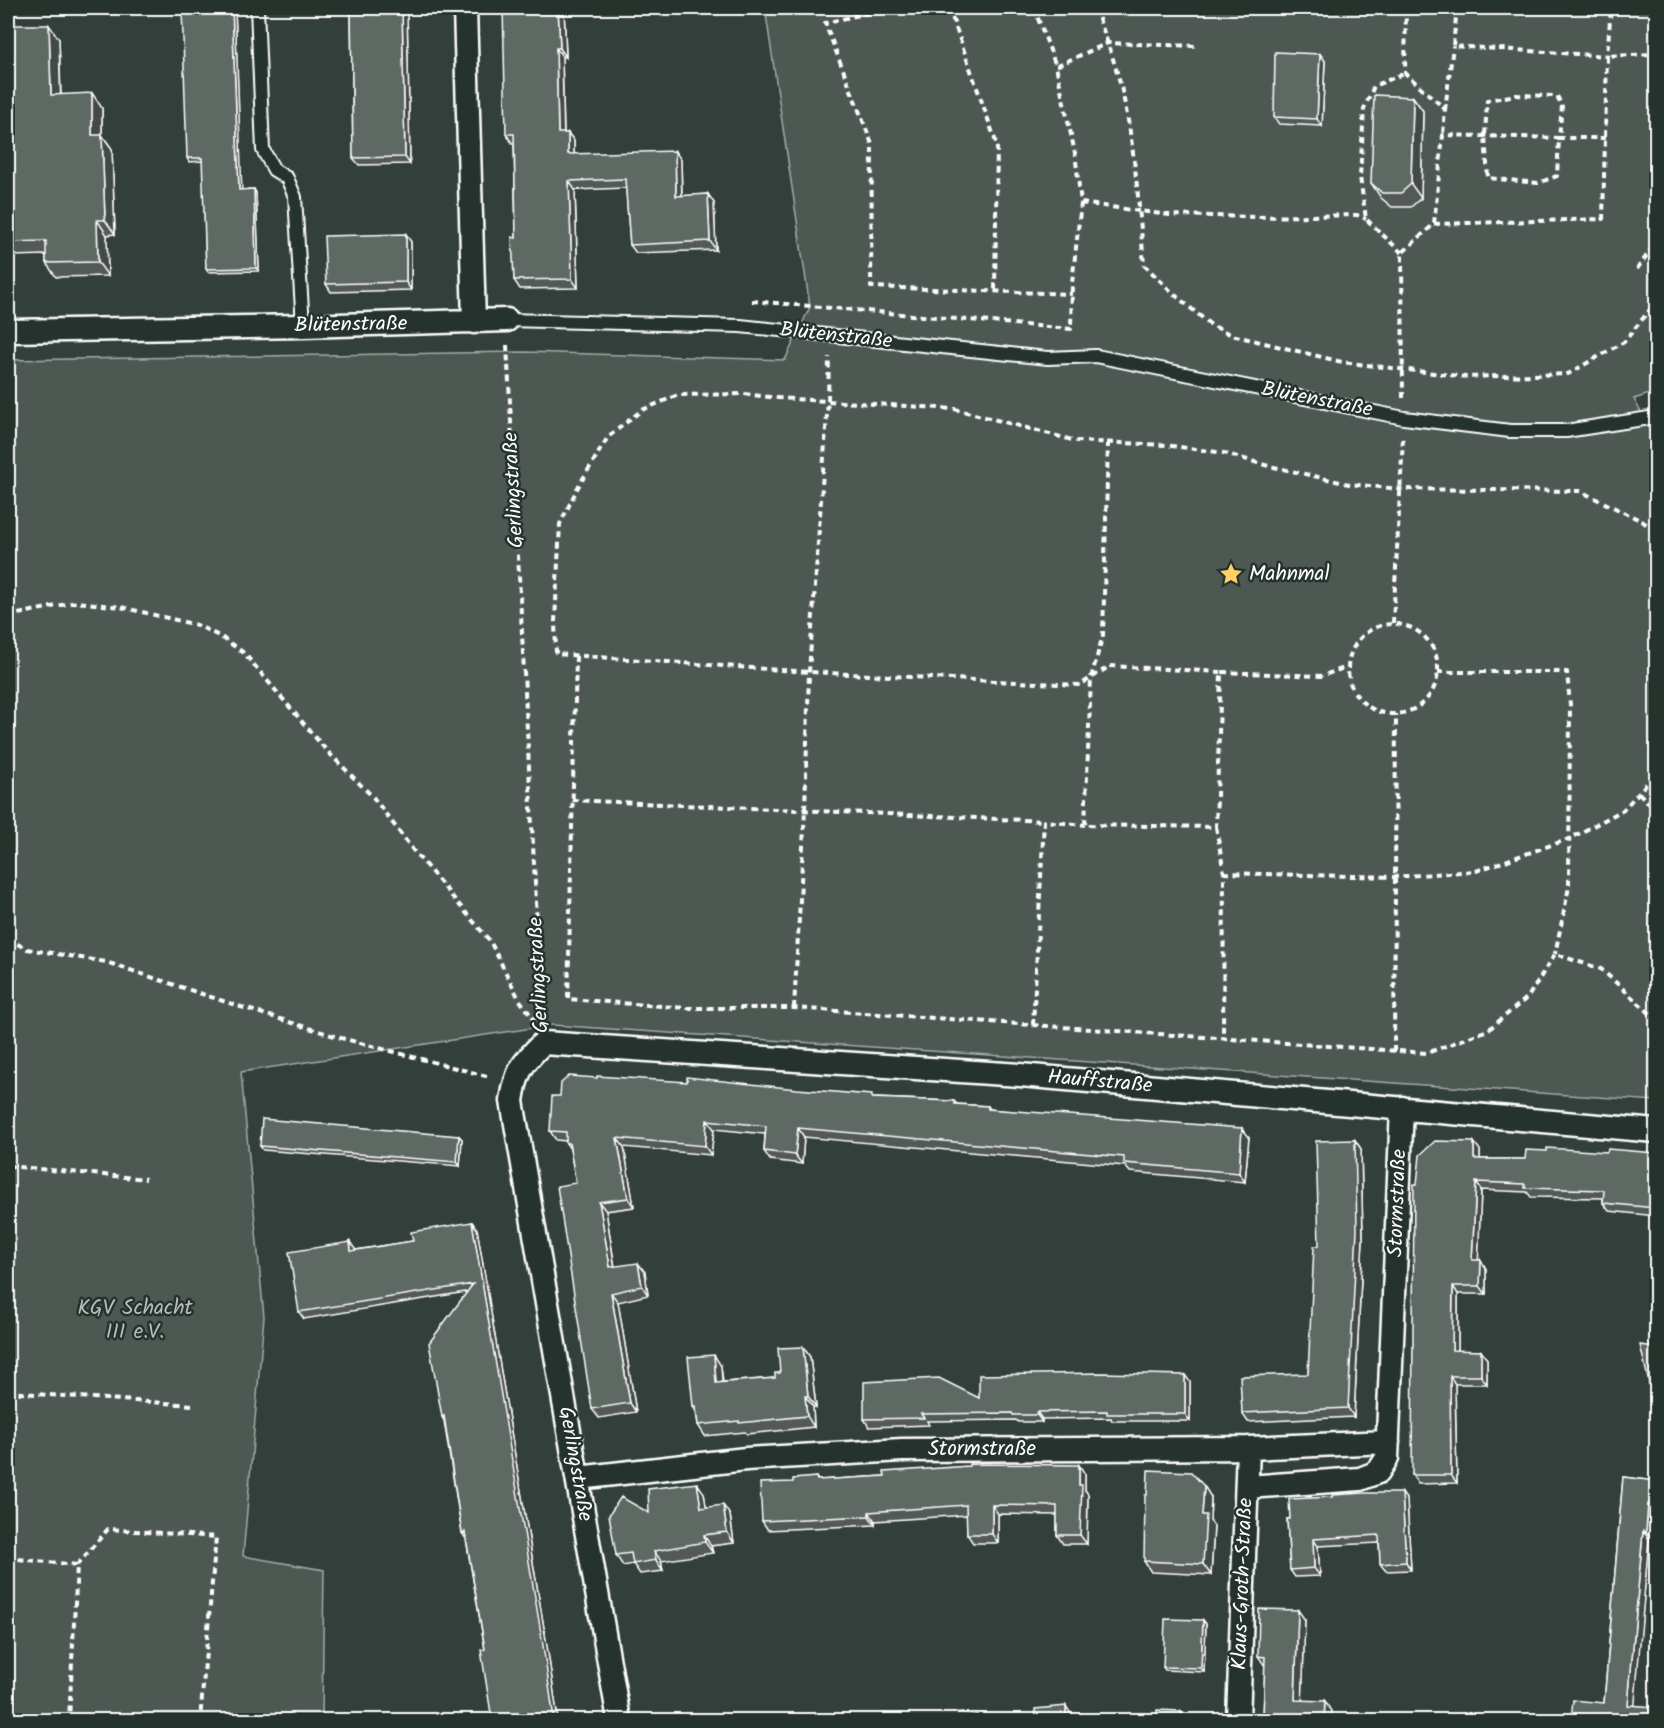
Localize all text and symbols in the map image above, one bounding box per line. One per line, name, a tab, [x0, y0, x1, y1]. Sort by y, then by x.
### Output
street label: Blütenstraße	[294, 308, 408, 342]
street label: Blütenstraße	[778, 314, 894, 358]
street label: Blütenstraße	[1258, 373, 1376, 427]
street label: Gerlingstraße	[494, 431, 534, 549]
place label: Mahnmal	[1249, 558, 1330, 591]
place icon: Mahnmal	[1218, 561, 1244, 587]
street label: Gerlingstraße	[519, 916, 559, 1034]
street label: Hauffstraße	[1046, 1061, 1154, 1103]
street label: Stormstraße	[1380, 1148, 1416, 1258]
park label: KGV Schacht III e.V.	[77, 1292, 193, 1349]
street label: Gerlingstraße	[549, 1404, 601, 1525]
street label: Stormstraße	[928, 1433, 1037, 1466]
street label: Klaus-Groth-Straße	[1224, 1497, 1263, 1671]

